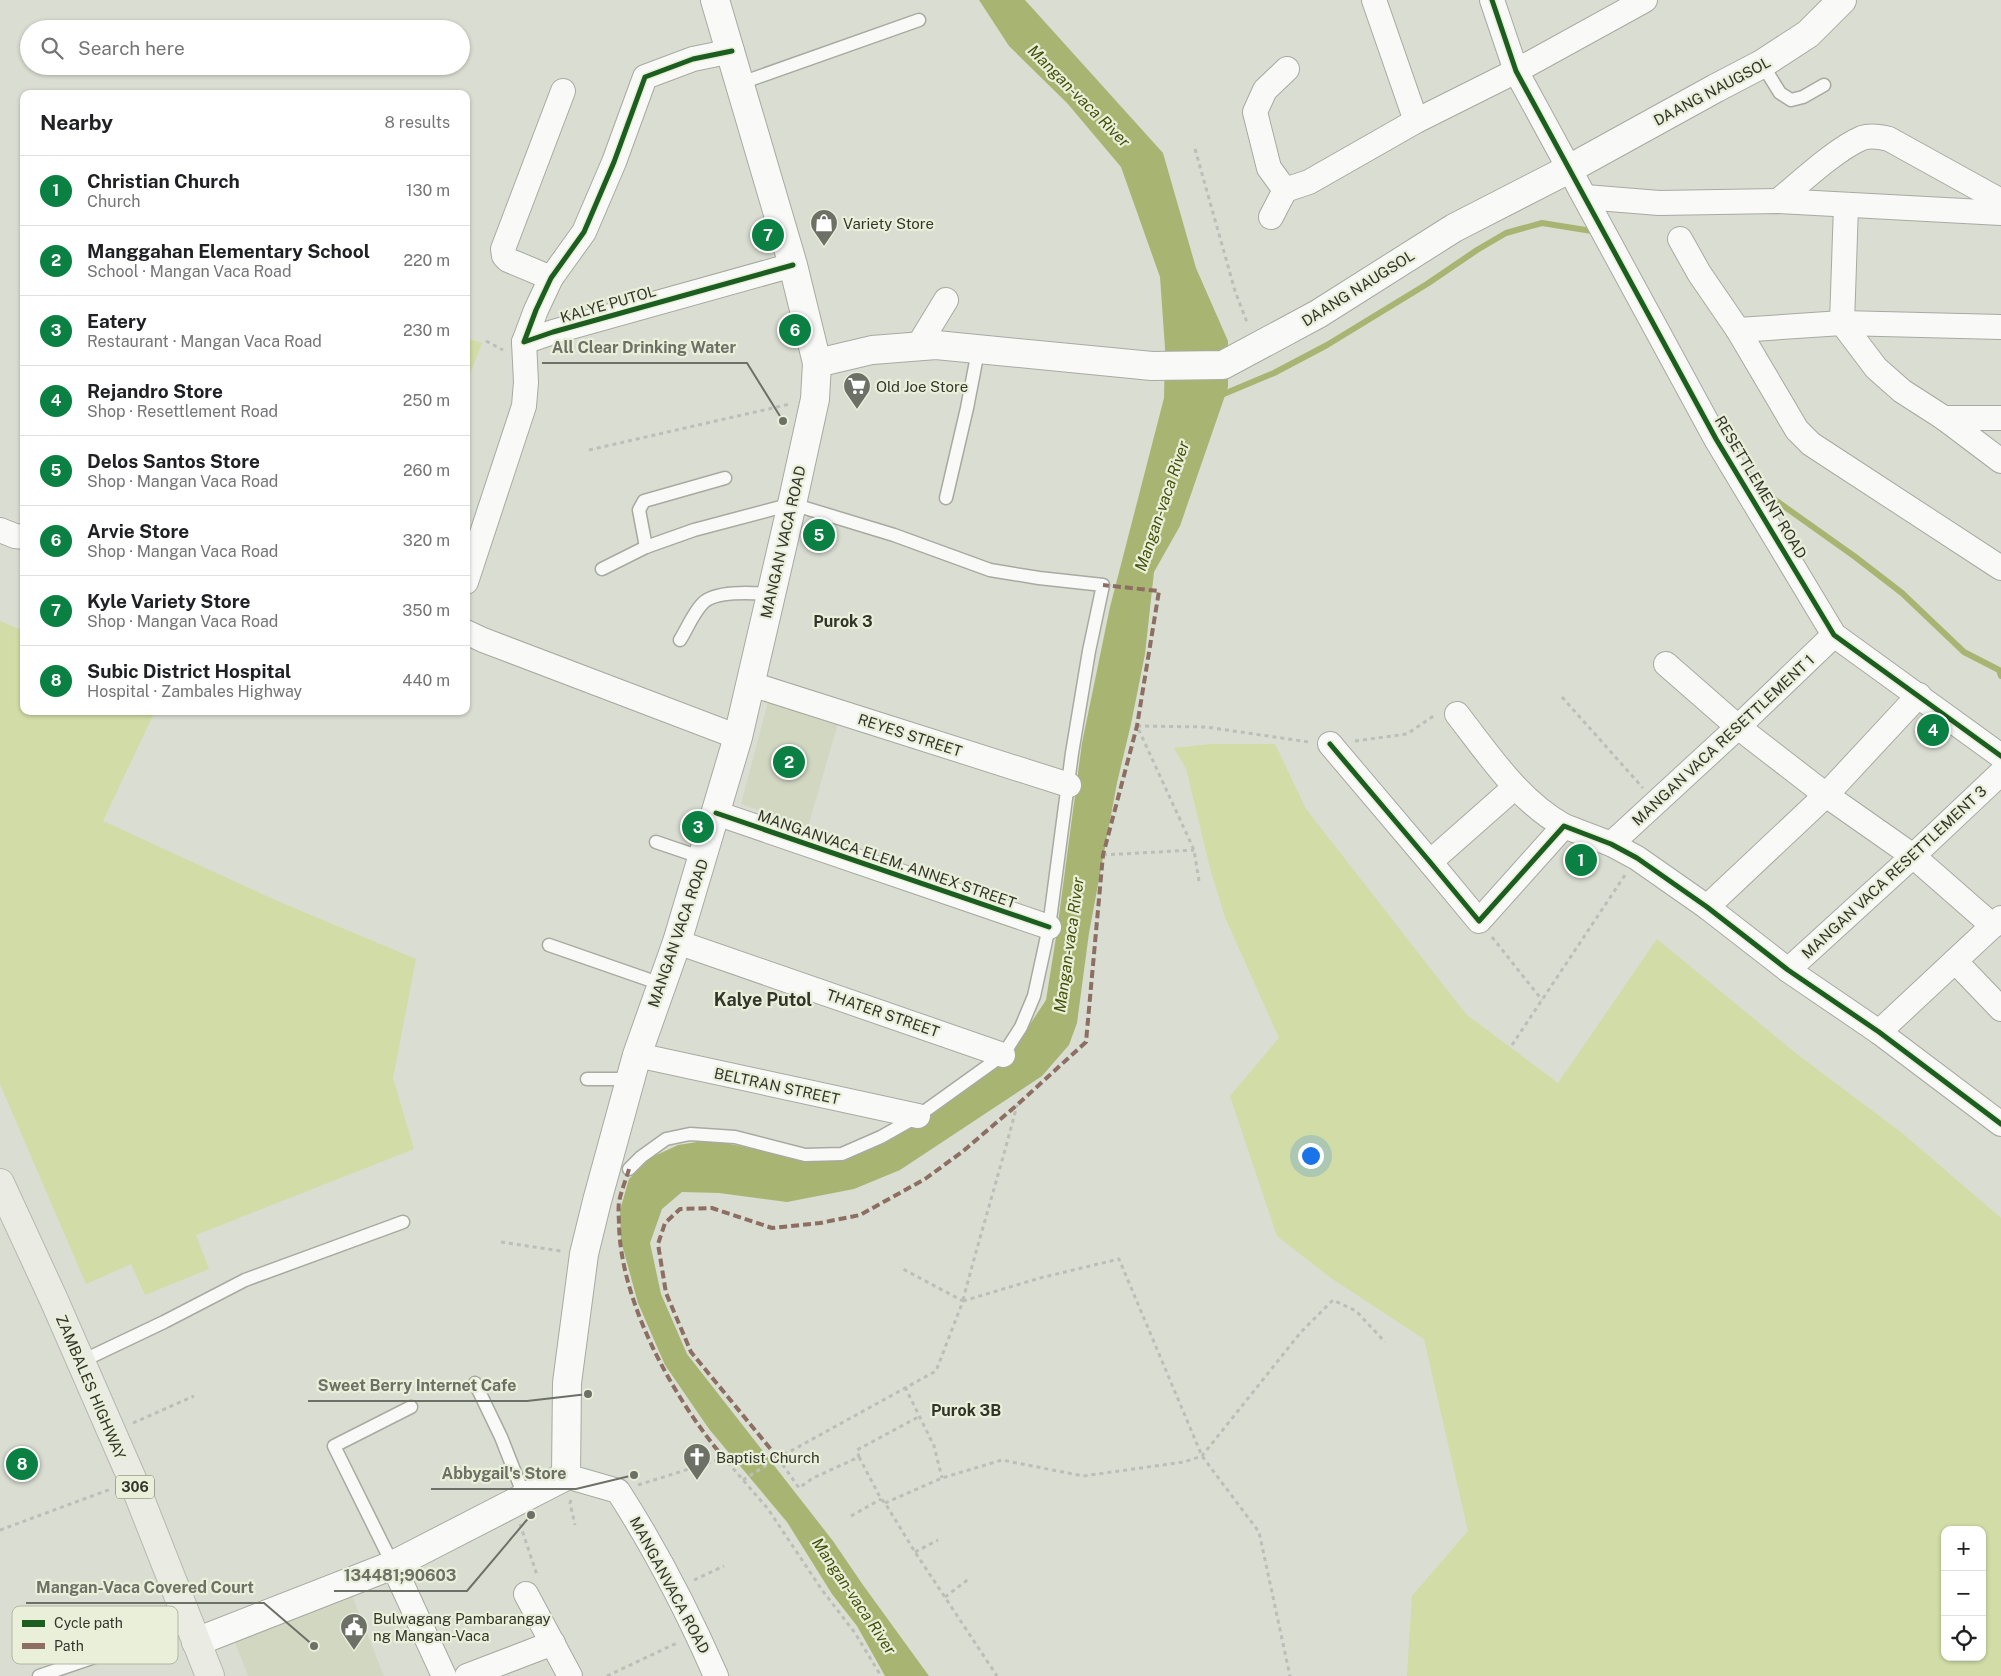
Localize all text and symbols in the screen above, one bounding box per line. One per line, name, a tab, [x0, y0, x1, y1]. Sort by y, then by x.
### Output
search box	[20, 20, 470, 75]
icon: search	[38, 34, 66, 62]
text: Search here	[78, 37, 185, 59]
water label: Mangan-vaca River	[1024, 41, 1135, 152]
street label: DAANG NAUGSOL	[1651, 53, 1773, 129]
text: Nearby	[40, 110, 113, 135]
text: 8 results	[385, 113, 450, 132]
text: Christian Church	[87, 170, 240, 192]
text: 1	[53, 181, 59, 200]
text: 130 m	[406, 181, 450, 200]
text: Church	[87, 192, 141, 211]
shop icon: Variety Store	[809, 208, 839, 247]
place label: Variety Store	[843, 215, 934, 232]
pin: 7	[752, 216, 784, 254]
text: Manggahan Elementary School	[87, 240, 370, 262]
street label: DAANG NAUGSOL	[1298, 246, 1418, 330]
text: 2	[51, 251, 61, 270]
text: 220 m	[403, 251, 450, 270]
text: School · Mangan Vaca Road	[87, 262, 291, 281]
street label: KALYE PUTOL	[558, 282, 658, 326]
text: Eatery	[87, 310, 147, 332]
pin: 6	[779, 311, 811, 349]
text: 3	[51, 321, 61, 340]
text: 230 m	[403, 321, 450, 340]
text: Restaurant · Mangan Vaca Road	[87, 332, 322, 351]
callout: All Clear Drinking Water	[542, 332, 747, 363]
text: All Clear Drinking Water	[552, 338, 737, 357]
supermarket icon: Old Joe Store	[842, 371, 872, 410]
place label: Old Joe Store	[876, 378, 968, 395]
text: Rejandro Store	[87, 380, 223, 402]
text: 4	[51, 391, 61, 410]
text: 250 m	[403, 391, 450, 410]
text: Shop · Resettlement Road	[87, 402, 278, 421]
street label: RESETTLEMENT ROAD	[1712, 413, 1810, 561]
water label: Mangan-vaca River	[1131, 437, 1194, 574]
text: Delos Santos Store	[87, 450, 260, 472]
text: 5	[51, 461, 61, 480]
text: 260 m	[403, 461, 450, 480]
street label: MANGAN VACA ROAD	[757, 464, 809, 620]
text: Shop · Mangan Vaca Road	[87, 472, 278, 491]
pin: 5	[803, 516, 835, 554]
text: Arvie Store	[87, 520, 189, 542]
text: 6	[51, 531, 61, 550]
text: 320 m	[403, 531, 450, 550]
text: Shop · Mangan Vaca Road	[87, 542, 278, 561]
text: Kyle Variety Store	[87, 590, 250, 612]
text: 7	[51, 601, 61, 620]
text: 350 m	[402, 601, 450, 620]
text: Shop · Mangan Vaca Road	[87, 612, 278, 631]
district label: Purok 3	[813, 612, 873, 631]
street label: MANGAN VACA RESETTLEMENT 1	[1629, 651, 1817, 829]
text: Subic District Hospital	[87, 660, 291, 682]
text: 8	[51, 671, 61, 690]
text: 440 m	[402, 671, 450, 690]
text: Hospital · Zambales Highway	[87, 682, 302, 701]
street label: REYES STREET	[856, 710, 964, 760]
pin: 4	[1917, 711, 1949, 749]
pin: 2	[773, 743, 805, 781]
street label: MANGAN VACA RESETTLEMENT 3	[1798, 782, 1990, 962]
street label: MANGANVACA ELEM. ANNEX STREET	[755, 807, 1019, 911]
pin: 3	[682, 808, 714, 846]
pin: 1	[1565, 841, 1597, 879]
street label: MANGAN VACA ROAD	[645, 856, 711, 1010]
water label: Mangan-vaca River	[1050, 875, 1088, 1014]
street label: THATER STREET	[824, 986, 942, 1040]
district label: Kalye Putol	[714, 989, 812, 1010]
street label: BELTRAN STREET	[713, 1064, 842, 1108]
your location	[1298, 1143, 1324, 1169]
street label: ZAMBALES HIGHWAY	[53, 1312, 129, 1462]
callout: Sweet Berry Internet Cafe	[308, 1370, 527, 1401]
text: Sweet Berry Internet Cafe	[318, 1376, 516, 1395]
district label: Purok 3B	[931, 1401, 1001, 1420]
church icon: Baptist Church	[682, 1442, 712, 1481]
pin: 8	[6, 1445, 38, 1483]
place label: Baptist Church	[716, 1449, 820, 1466]
callout: Abbygail's Store	[431, 1458, 576, 1489]
text: Abbygail's Store	[442, 1464, 566, 1483]
road number: 306	[116, 1475, 154, 1498]
street label: MANGANVACA ROAD	[627, 1514, 713, 1656]
map controls	[1941, 1526, 1986, 1661]
button: +	[1941, 1526, 1986, 1571]
water label: Mangan-vaca River	[808, 1534, 901, 1659]
callout: 134481;90603	[334, 1560, 467, 1591]
text: 134481;90603	[344, 1566, 456, 1585]
button: −	[1941, 1571, 1986, 1616]
callout: Mangan-Vaca Covered Court	[26, 1572, 264, 1603]
text: Mangan-Vaca Covered Court	[36, 1578, 254, 1597]
legend	[12, 1606, 178, 1664]
place label: Bulwagang Pambarangay ng Mangan-Vaca	[373, 1610, 551, 1644]
public building icon: Bulwagang Pambarangay ng Mangan-Vaca	[339, 1612, 369, 1651]
text: Cycle path	[54, 1615, 123, 1631]
button: locate	[1941, 1616, 1986, 1661]
text: Path	[54, 1638, 84, 1654]

